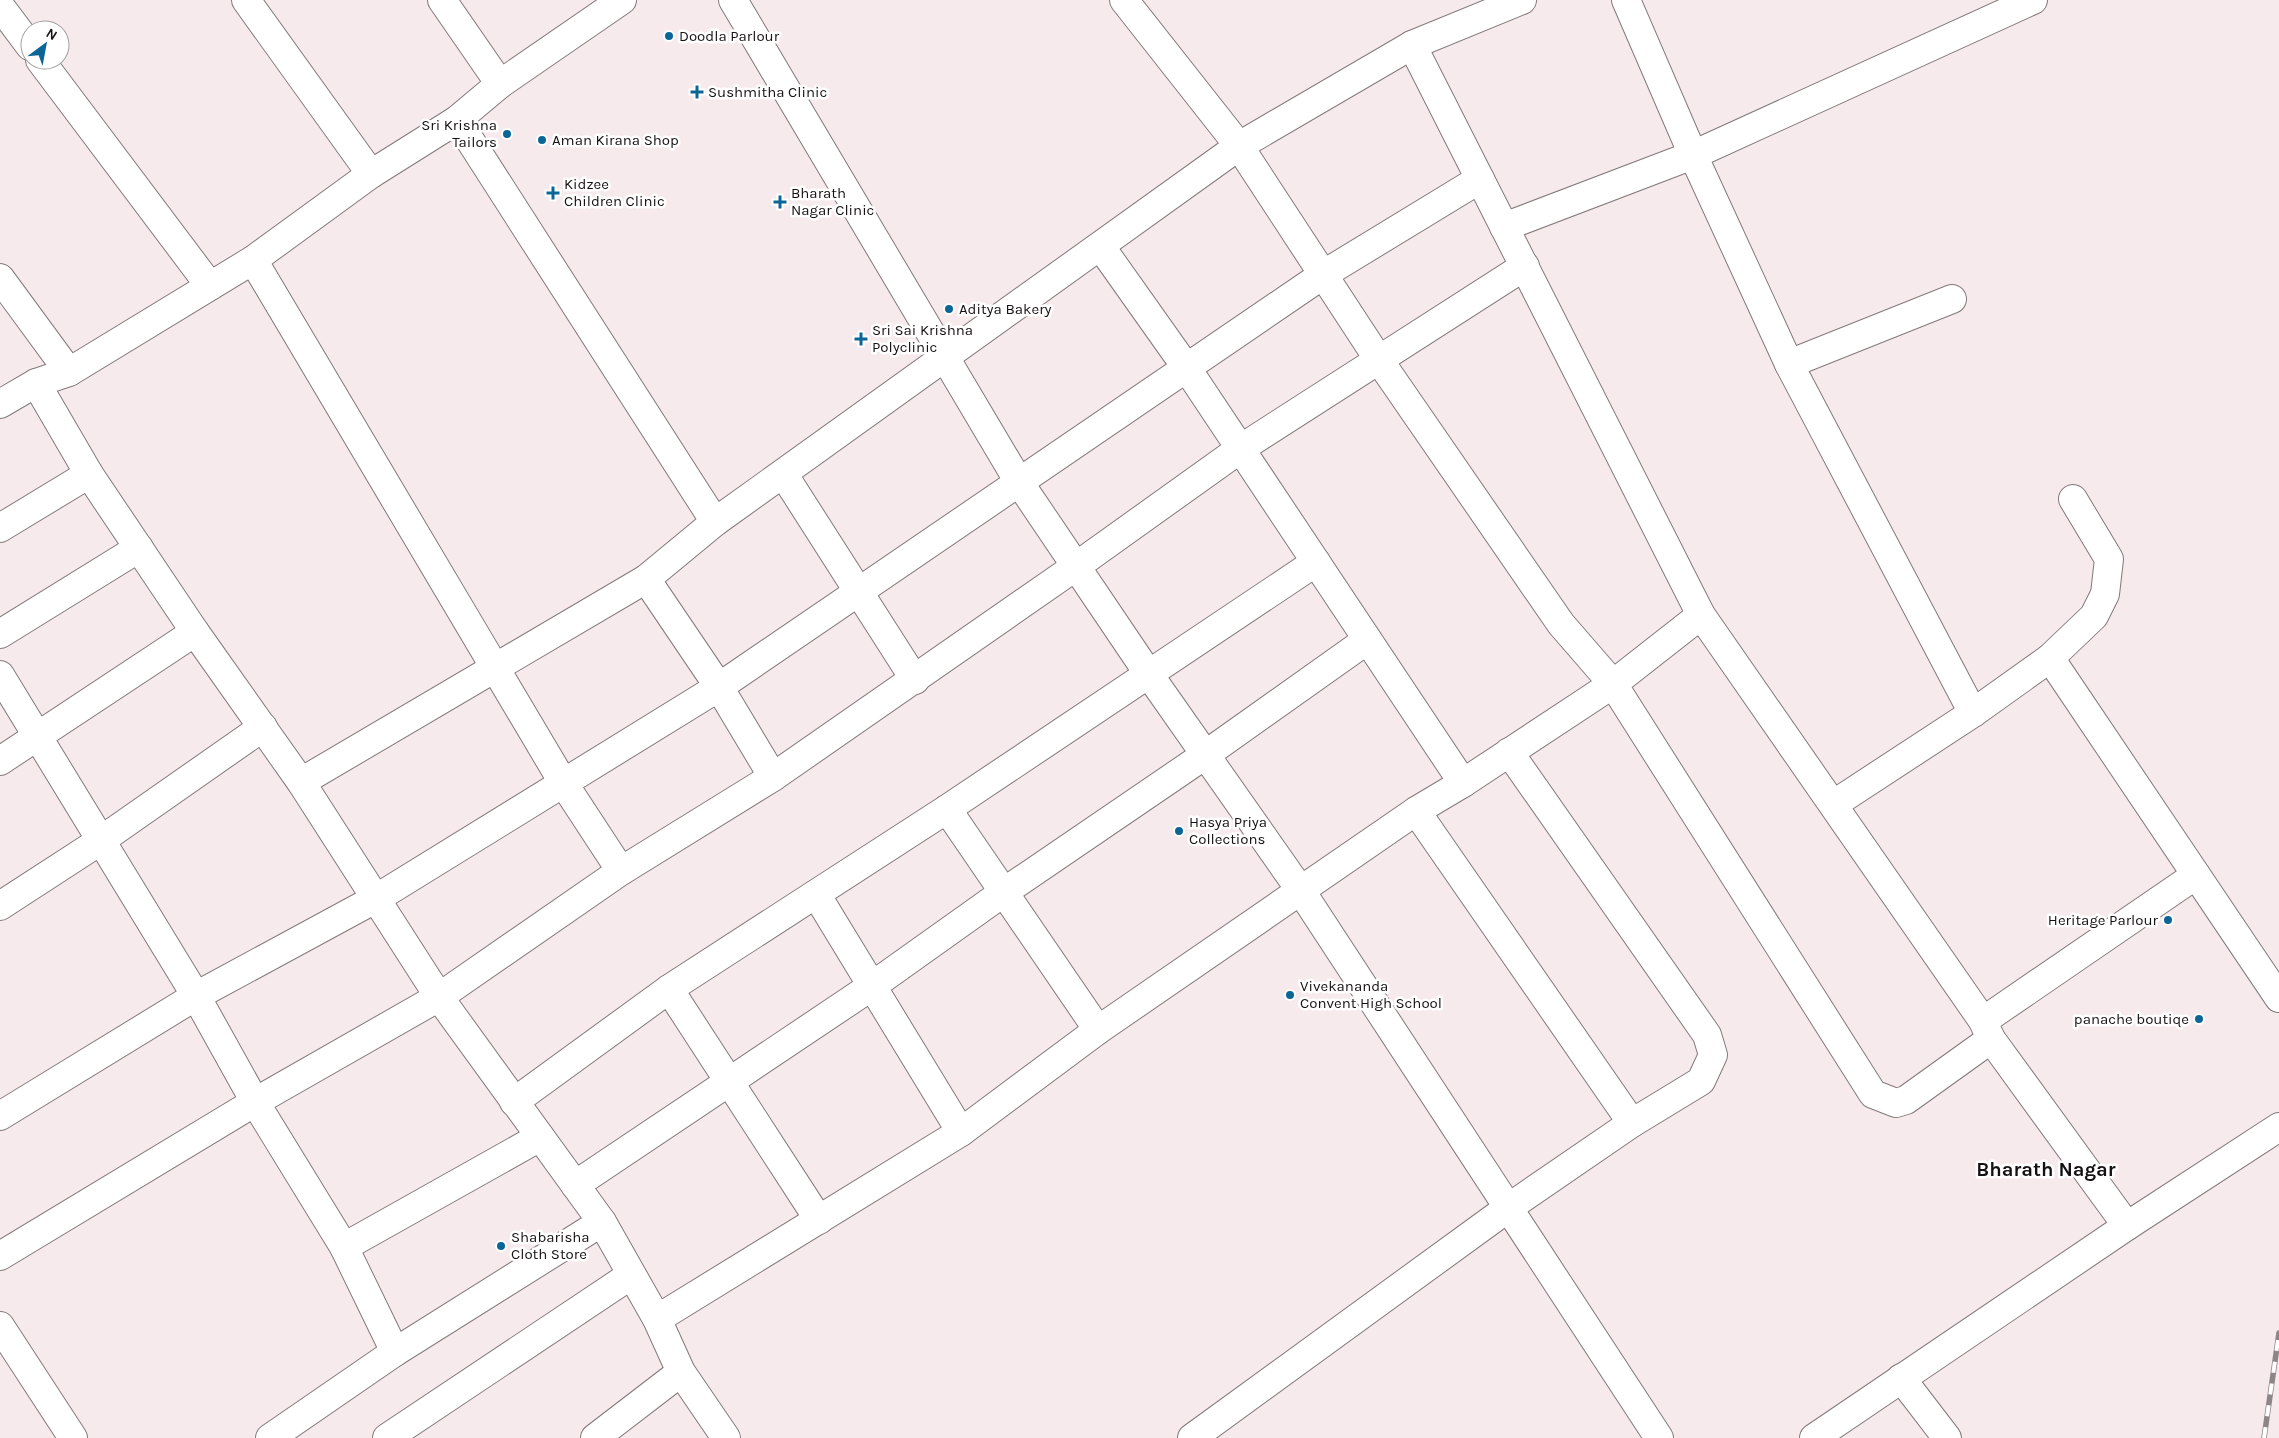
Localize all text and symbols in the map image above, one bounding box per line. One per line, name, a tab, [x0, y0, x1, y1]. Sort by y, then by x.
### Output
north arrow	[20, 20, 70, 70]
text: N	[43, 25, 60, 44]
place label: Doodla Parlour	[679, 27, 780, 45]
marker: Doodla Parlour	[663, 30, 675, 42]
place label: Sushmitha Clinic	[708, 83, 827, 101]
marker: Sushmitha Clinic	[690, 85, 704, 99]
place label: Sri Krishna Tailors	[421, 116, 497, 151]
marker: Sri Krishna Tailors	[501, 128, 513, 140]
place label: Aman Kirana Shop	[552, 131, 679, 149]
marker: Aman Kirana Shop	[536, 134, 548, 146]
place label: Kidzee Children Clinic	[564, 175, 665, 210]
place label: Bharath Nagar Clinic	[791, 184, 874, 219]
marker: Kidzee Children Clinic	[546, 186, 560, 200]
marker: Bharath Nagar Clinic	[773, 195, 787, 209]
place label: Aditya Bakery	[959, 300, 1052, 318]
marker: Aditya Bakery	[943, 303, 955, 315]
place label: Sri Sai Krishna Polyclinic	[872, 321, 973, 356]
marker: Sri Sai Krishna Polyclinic	[854, 332, 868, 346]
place label: Hasya Priya Collections	[1189, 813, 1267, 848]
marker: Hasya Priya Collections	[1173, 825, 1185, 837]
place label: Heritage Parlour	[2048, 911, 2159, 929]
marker: Heritage Parlour	[2162, 914, 2174, 926]
place label: Vivekananda Convent High School	[1300, 977, 1442, 1012]
marker: Vivekananda Convent High School	[1284, 989, 1296, 1001]
place label: panache boutiqe	[2074, 1010, 2189, 1028]
marker: panache boutiqe	[2193, 1013, 2205, 1025]
district label: Bharath Nagar	[1976, 1158, 2116, 1181]
place label: Shabarisha Cloth Store	[511, 1228, 590, 1263]
marker: Shabarisha Cloth Store	[495, 1240, 507, 1252]

